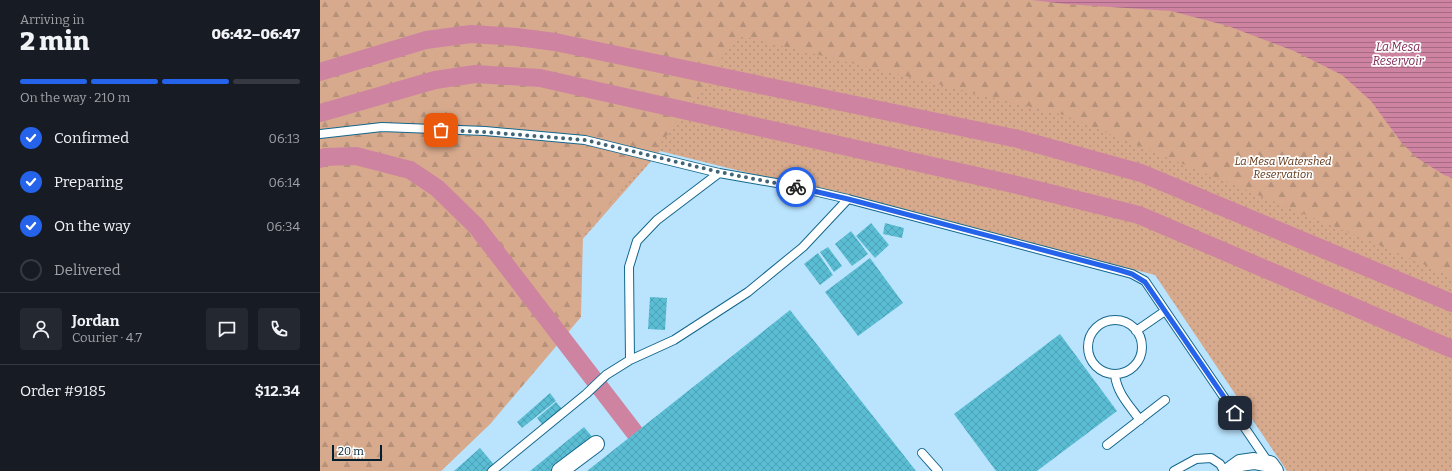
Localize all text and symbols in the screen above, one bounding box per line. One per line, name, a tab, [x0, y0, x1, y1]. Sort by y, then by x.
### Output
text: Arriving in	[20, 12, 85, 27]
text: 06:42–06:47	[212, 25, 300, 43]
text: 2 min	[20, 26, 90, 57]
water label: La Mesa Reservoir	[1372, 40, 1425, 68]
text: On the way · 210 m	[20, 90, 130, 105]
pin	[424, 113, 458, 147]
icon: bag	[430, 119, 452, 141]
icon: check	[20, 127, 42, 149]
text: Confirmed	[54, 129, 129, 147]
text: 06:13	[269, 131, 300, 146]
park label: La Mesa Watershed Reservation	[1235, 155, 1332, 181]
courier	[776, 167, 816, 207]
icon: check	[20, 171, 42, 193]
text: Preparing	[54, 173, 123, 191]
text: 06:14	[268, 175, 300, 190]
icon: bike	[785, 176, 807, 198]
icon: check	[20, 215, 42, 237]
text: On the way	[54, 217, 131, 235]
text: 06:34	[266, 219, 300, 234]
text: Delivered	[54, 261, 121, 279]
button: person	[20, 308, 62, 350]
button: chat	[206, 308, 248, 350]
button: phone	[258, 308, 300, 350]
text: Jordan	[72, 312, 119, 330]
text: Courier · 4.7	[72, 330, 142, 345]
text: Order #9185	[20, 382, 106, 400]
text: $12.34	[255, 382, 300, 400]
pin	[1218, 396, 1252, 430]
icon: home	[1224, 402, 1246, 424]
scale bar	[332, 443, 382, 462]
text: 20 m	[338, 445, 364, 458]

